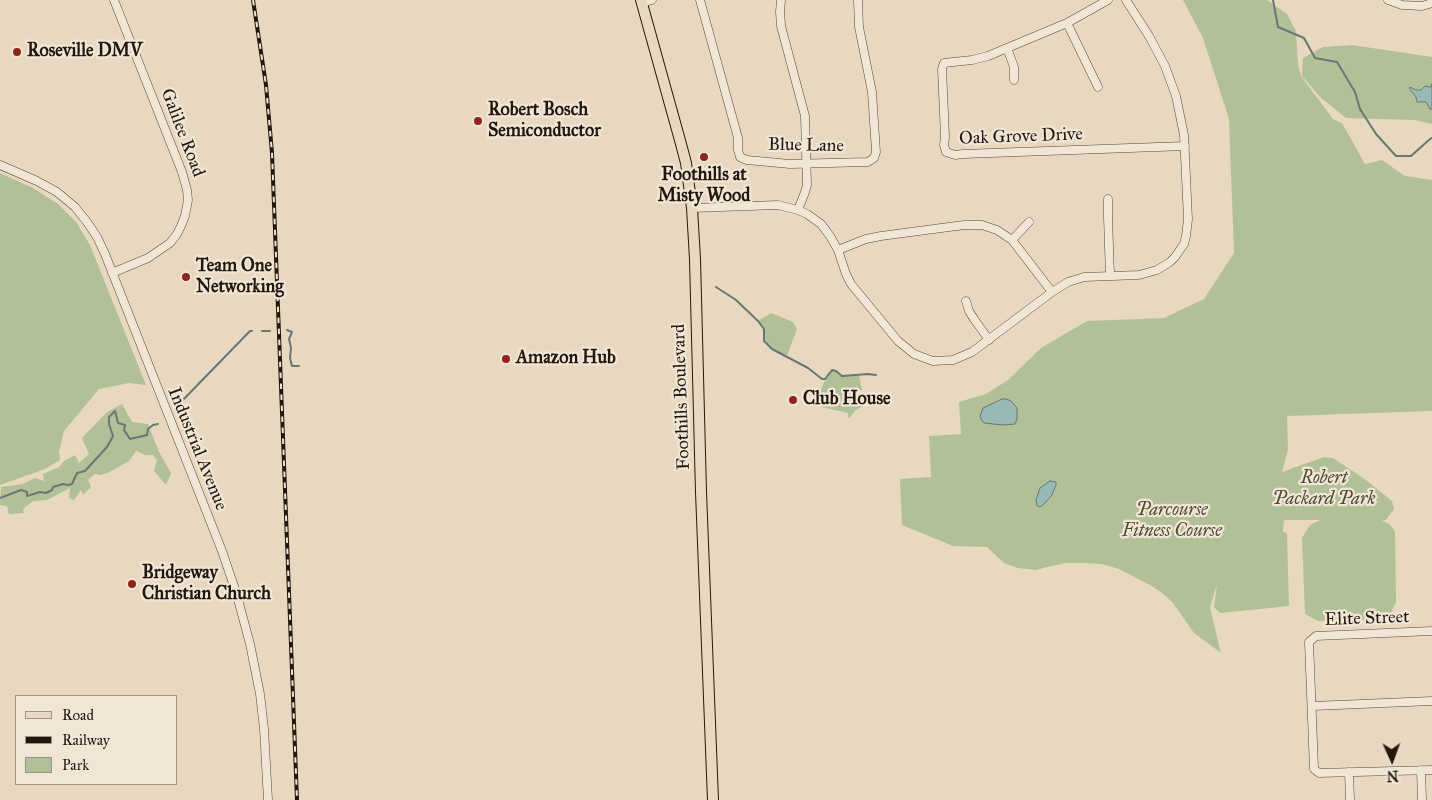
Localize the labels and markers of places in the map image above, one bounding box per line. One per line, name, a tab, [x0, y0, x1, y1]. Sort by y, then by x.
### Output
place label: Roseville DMV	[27, 41, 142, 63]
marker: Roseville DMV	[11, 46, 23, 58]
place label: Robert Bosch Semiconductor	[488, 100, 601, 142]
marker: Robert Bosch Semiconductor	[472, 115, 484, 127]
marker: Foothills at Misty Wood	[698, 151, 710, 163]
place label: Foothills at Misty Wood	[658, 165, 750, 208]
place label: Team One Networking	[196, 256, 284, 298]
marker: Team One Networking	[180, 271, 192, 283]
place label: Amazon Hub	[516, 348, 616, 370]
marker: Amazon Hub	[500, 353, 512, 365]
place label: Club House	[803, 389, 890, 411]
marker: Club House	[787, 394, 799, 406]
place label: Bridgeway Christian Church	[142, 563, 271, 606]
marker: Bridgeway Christian Church	[126, 578, 138, 590]

